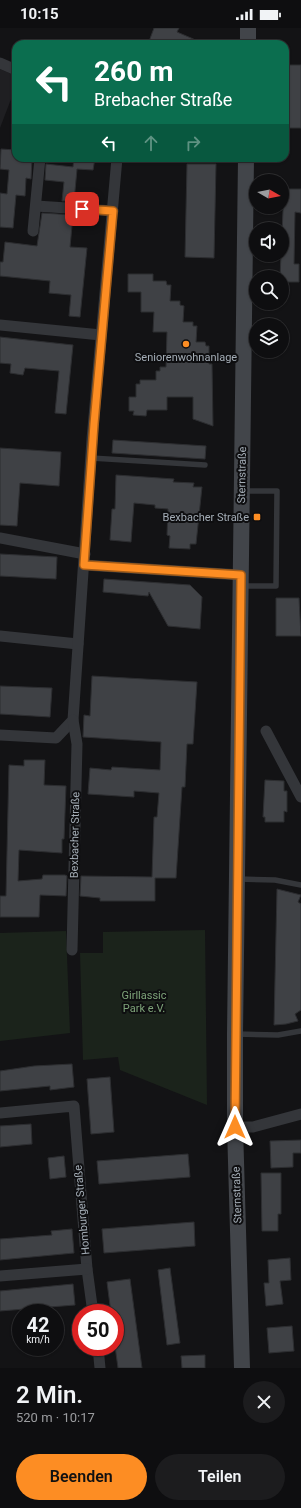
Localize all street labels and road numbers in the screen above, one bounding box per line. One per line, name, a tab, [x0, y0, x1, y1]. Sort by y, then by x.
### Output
street label: Sternstraße	[235, 446, 249, 504]
street label: Bexbacher Straße	[68, 792, 82, 878]
street label: Homburger Straße	[72, 1164, 92, 1255]
street label: Sternstraße	[230, 1166, 244, 1224]

